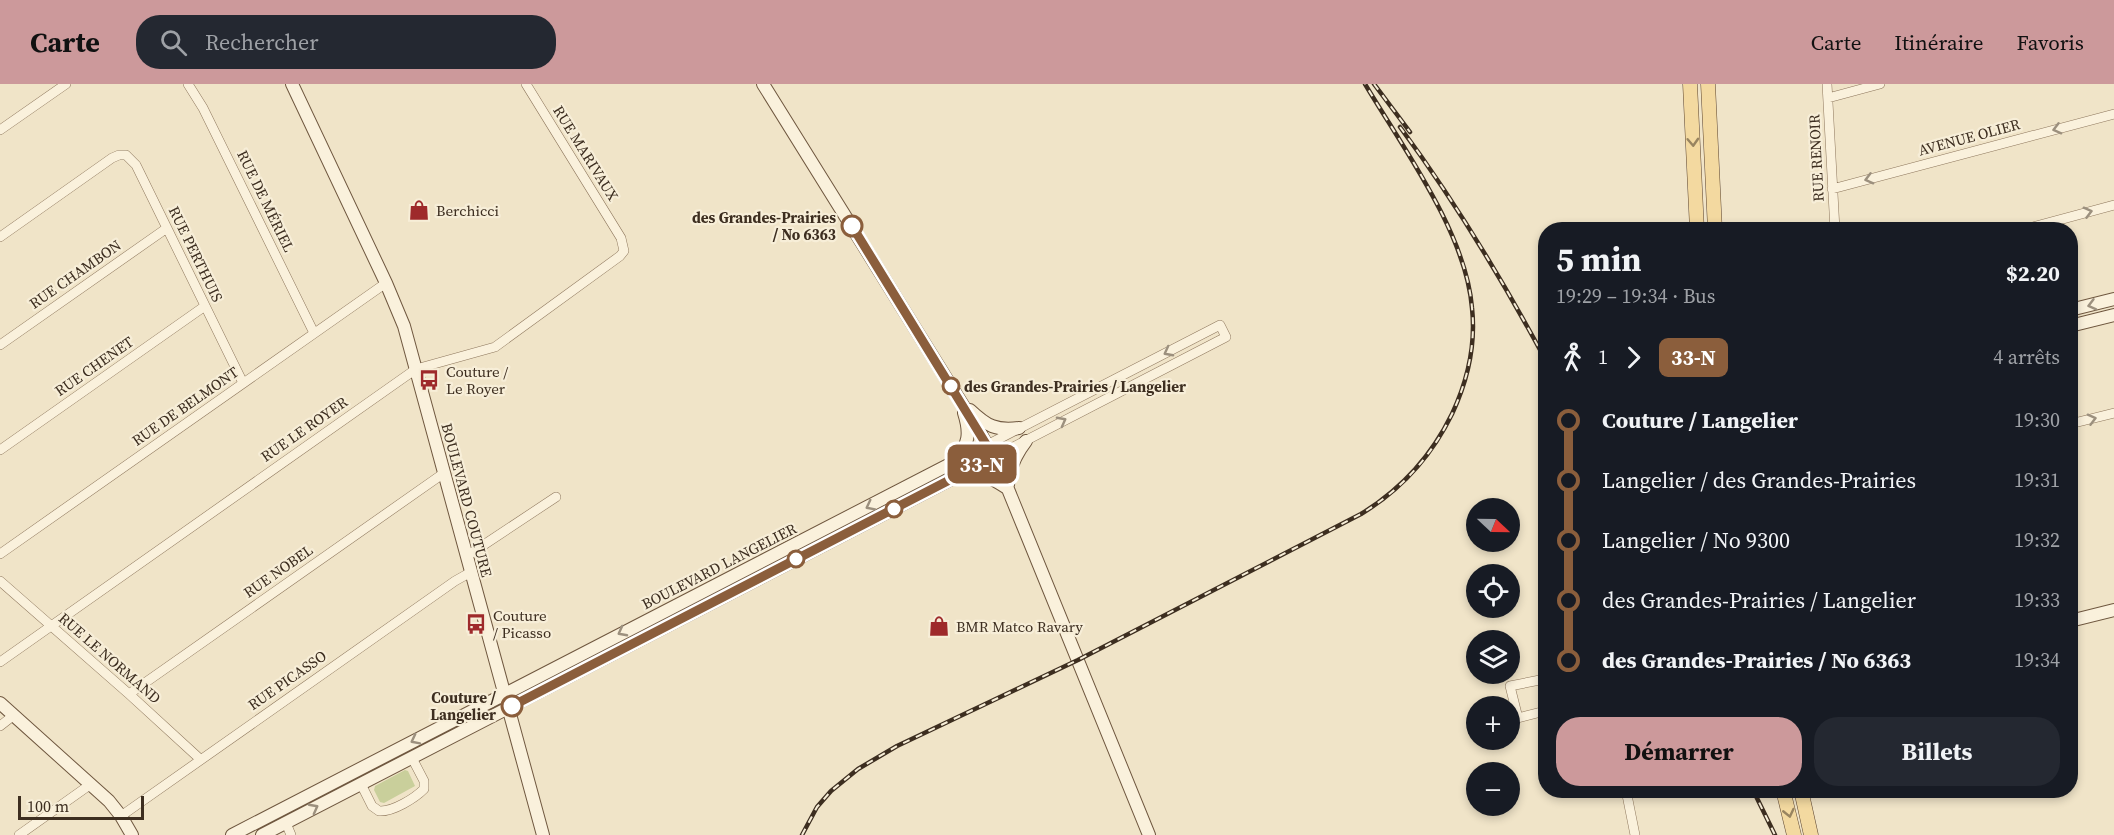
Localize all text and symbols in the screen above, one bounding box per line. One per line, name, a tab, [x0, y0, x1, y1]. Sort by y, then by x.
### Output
search box	[136, 15, 556, 69]
text: Carte	[30, 23, 100, 61]
icon: search	[157, 26, 190, 59]
text: Rechercher	[205, 27, 319, 57]
text: Carte	[1811, 28, 1861, 57]
text: Itinéraire	[1894, 28, 1983, 57]
text: Favoris	[2016, 28, 2084, 57]
street label: RUE MARIVAUX	[548, 101, 624, 205]
street label: AVENUE OLIER	[1916, 113, 2022, 161]
street label: RUE RENOIR	[1803, 114, 1829, 202]
one-way arrow	[2053, 122, 2063, 135]
one-way arrow	[1687, 138, 1700, 147]
street label: RUE DE MÉRIEL	[232, 146, 300, 256]
one-way arrow	[1864, 172, 1875, 184]
shop icon: Berchicci	[407, 198, 431, 222]
place label: Berchicci	[436, 200, 499, 221]
street label: RUE PERTHUIS	[164, 203, 228, 306]
place label: des Grandes-Prairies / No 6363	[692, 207, 836, 245]
one-way arrow	[2082, 207, 2093, 219]
marker: des Grandes-Prairies / No 6363	[841, 215, 863, 237]
street label: RUE CHAMBON	[25, 235, 125, 313]
text: 5 min	[1556, 237, 1642, 282]
text: $2.20	[2006, 258, 2060, 288]
text: 19:29 – 19:34 · Bus	[1556, 282, 1715, 310]
one-way arrow	[2087, 297, 2097, 310]
street label: RUE CHENET	[50, 331, 138, 401]
icon: walk	[1556, 341, 1589, 374]
icon: forward	[1617, 341, 1650, 374]
text: 1	[1598, 343, 1608, 371]
text: 33-N	[1671, 343, 1716, 372]
text: 4 arrêts	[1993, 343, 2060, 371]
one-way arrow	[1164, 345, 1174, 356]
street label: RUE DE BELMONT	[128, 361, 242, 451]
place label: Couture / Le Royer	[446, 361, 508, 399]
bus stop icon: Couture / Le Royer	[417, 368, 441, 392]
place label: des Grandes-Prairies / Langelier	[964, 376, 1186, 397]
marker: des Grandes-Prairies / Langelier	[942, 377, 960, 395]
street label: RUE LE ROYER	[256, 391, 352, 467]
text: Couture / Langelier	[1602, 405, 1798, 435]
text: 19:30	[2014, 406, 2060, 434]
one-way arrow	[2087, 413, 2097, 426]
one-way arrow	[1056, 417, 1067, 429]
street label: BOULEVARD COUTURE	[436, 421, 498, 579]
line badge: 33-N	[940, 444, 1024, 484]
text: 33-N	[960, 450, 1004, 479]
text: Langelier / des Grandes-Prairies	[1602, 465, 1916, 495]
text: 19:31	[2014, 466, 2060, 494]
one-way arrow	[866, 498, 877, 510]
north arrow	[1466, 498, 1520, 552]
map controls	[1466, 498, 1520, 816]
unlabelled marker	[885, 500, 903, 518]
street label: BOULEVARD LANGELIER	[638, 518, 800, 614]
text: Langelier / No 9300	[1602, 525, 1790, 555]
text: 19:32	[2014, 526, 2060, 554]
street label: RUE NOBEL	[239, 539, 317, 603]
unlabelled marker	[787, 550, 805, 568]
button: locate	[1466, 564, 1520, 618]
text: des Grandes-Prairies / Langelier	[1602, 585, 1916, 615]
text: 19:33	[2014, 586, 2060, 614]
place label: Couture / Picasso	[493, 605, 551, 643]
street label: RUE LE NORMAND	[54, 608, 166, 708]
bus stop icon: Couture / Picasso	[464, 612, 488, 636]
shop icon: BMR Matco Ravary	[927, 614, 951, 638]
place label: BMR Matco Ravary	[956, 616, 1083, 637]
one-way arrow	[617, 625, 628, 637]
button: layers	[1466, 630, 1520, 684]
street label: RUE PICASSO	[243, 645, 331, 715]
text: des Grandes-Prairies / No 6363	[1602, 645, 1911, 675]
text: 19:34	[2014, 646, 2060, 674]
place label: Couture / Langelier	[430, 687, 496, 725]
marker: Couture / Langelier	[501, 695, 523, 717]
button: +	[1466, 696, 1520, 750]
button: Démarrer	[1556, 717, 1802, 786]
button: Billets	[1814, 717, 2060, 786]
one-way arrow	[411, 733, 422, 744]
button: −	[1466, 762, 1520, 816]
scale bar	[18, 793, 144, 820]
text: 100 m	[27, 795, 69, 817]
one-way arrow	[308, 804, 319, 815]
one-way arrow	[1782, 807, 1795, 817]

